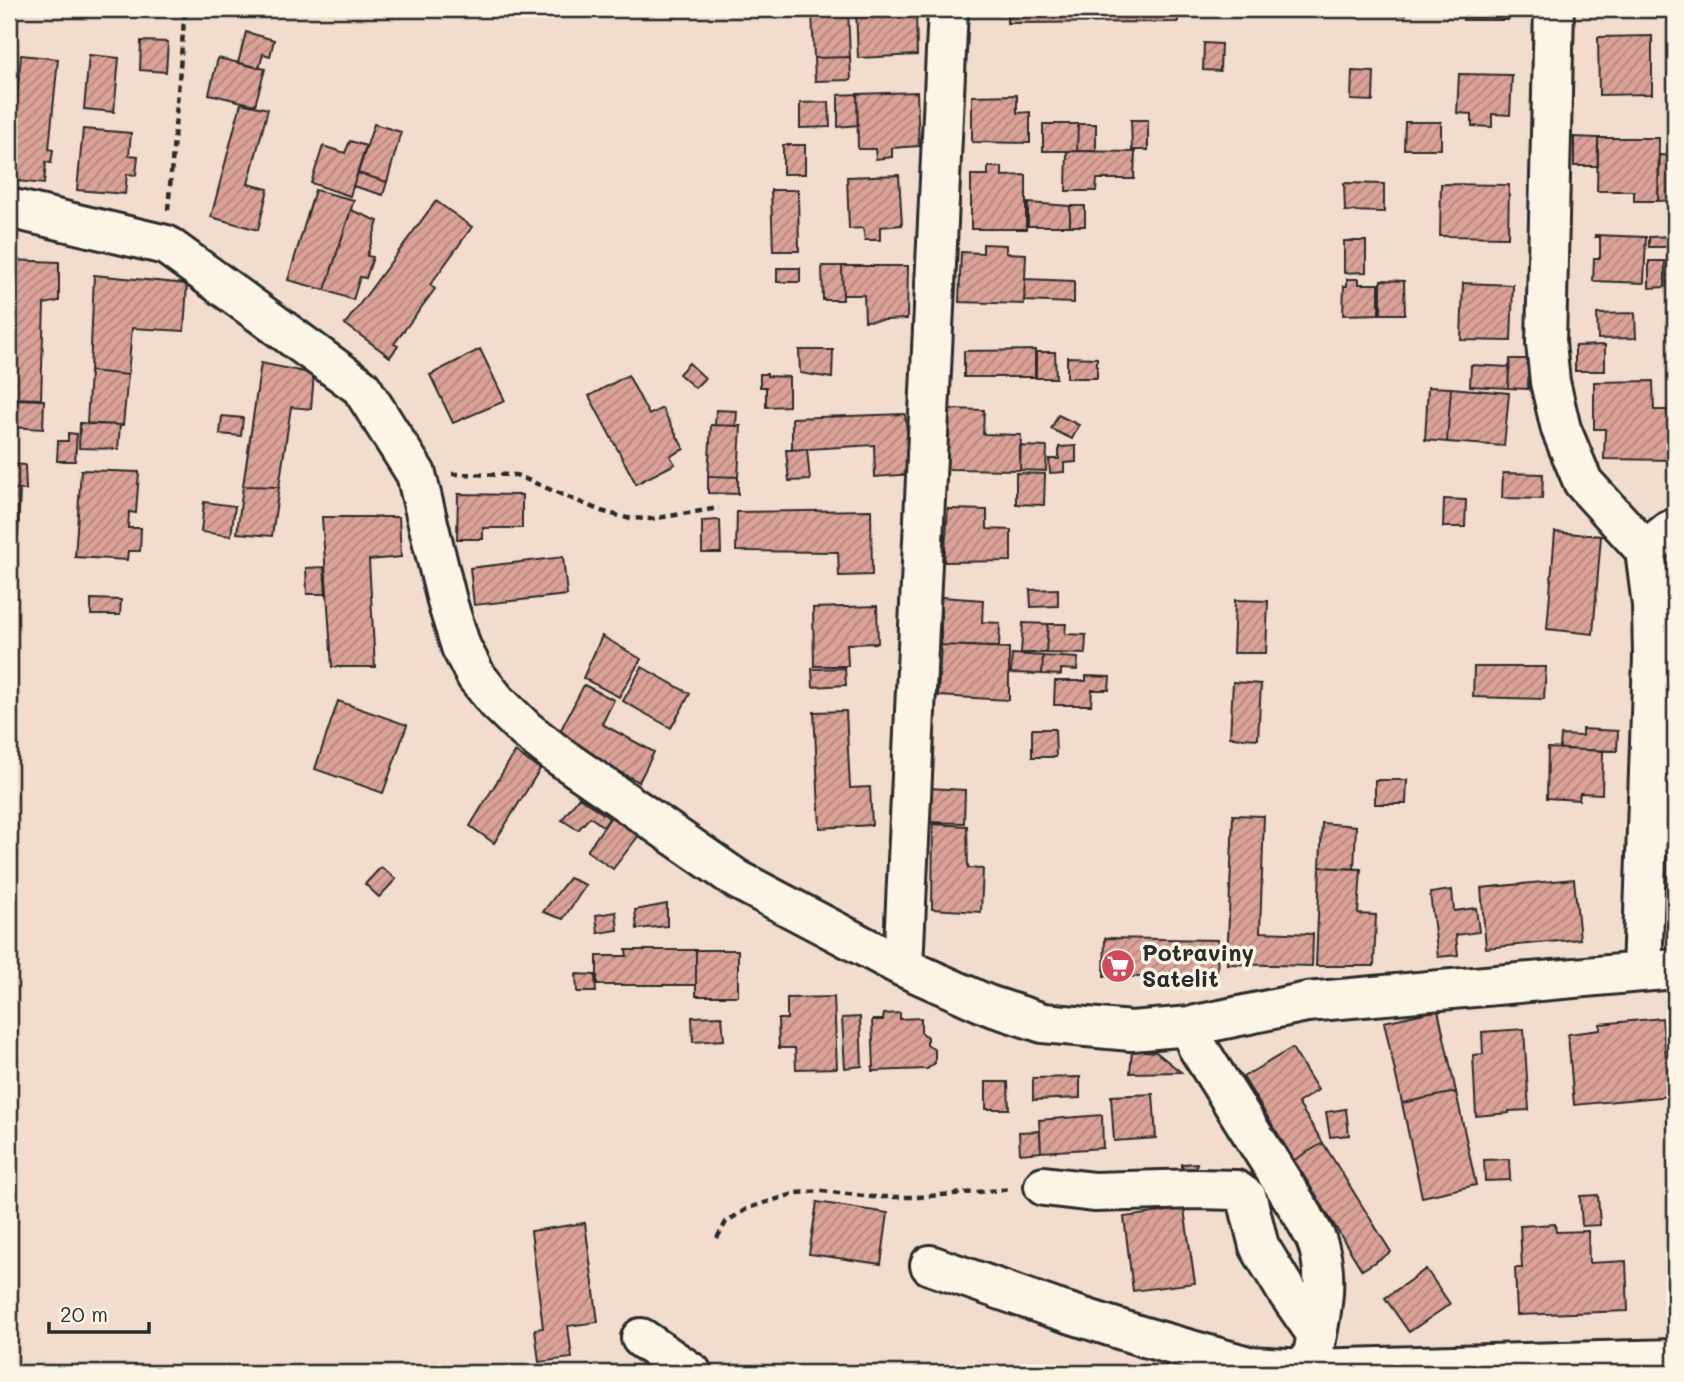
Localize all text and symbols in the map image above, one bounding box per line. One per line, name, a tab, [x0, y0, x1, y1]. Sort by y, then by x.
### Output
place label: Potraviny Satelit	[1142, 937, 1254, 993]
supermarket icon: Potraviny Satelit	[1099, 947, 1137, 985]
scale bar	[49, 1291, 149, 1335]
text: 20 m	[60, 1300, 108, 1327]

